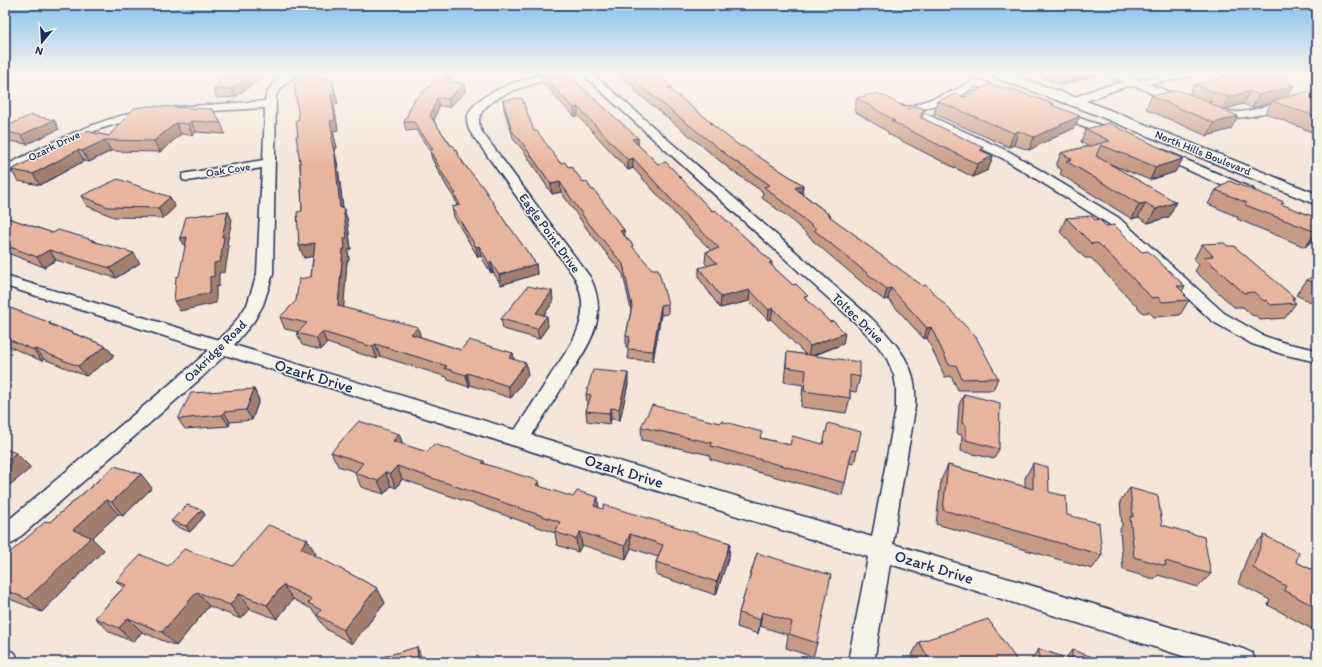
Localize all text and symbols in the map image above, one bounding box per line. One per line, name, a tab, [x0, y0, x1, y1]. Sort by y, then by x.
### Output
north arrow	[22, 22, 62, 62]
text: N	[34, 44, 45, 58]
street label: Ozark Drive	[26, 128, 82, 164]
street label: North Hills Boulevard	[1153, 128, 1253, 178]
street label: Oak Cove	[205, 160, 251, 180]
street label: Eagle Point Drive	[516, 190, 584, 276]
street label: Toltec Drive	[829, 290, 887, 346]
street label: Oakridge Road	[181, 317, 249, 385]
street label: Ozark Drive	[272, 355, 356, 397]
street label: Ozark Drive	[582, 450, 666, 492]
street label: Ozark Drive	[892, 546, 976, 588]

